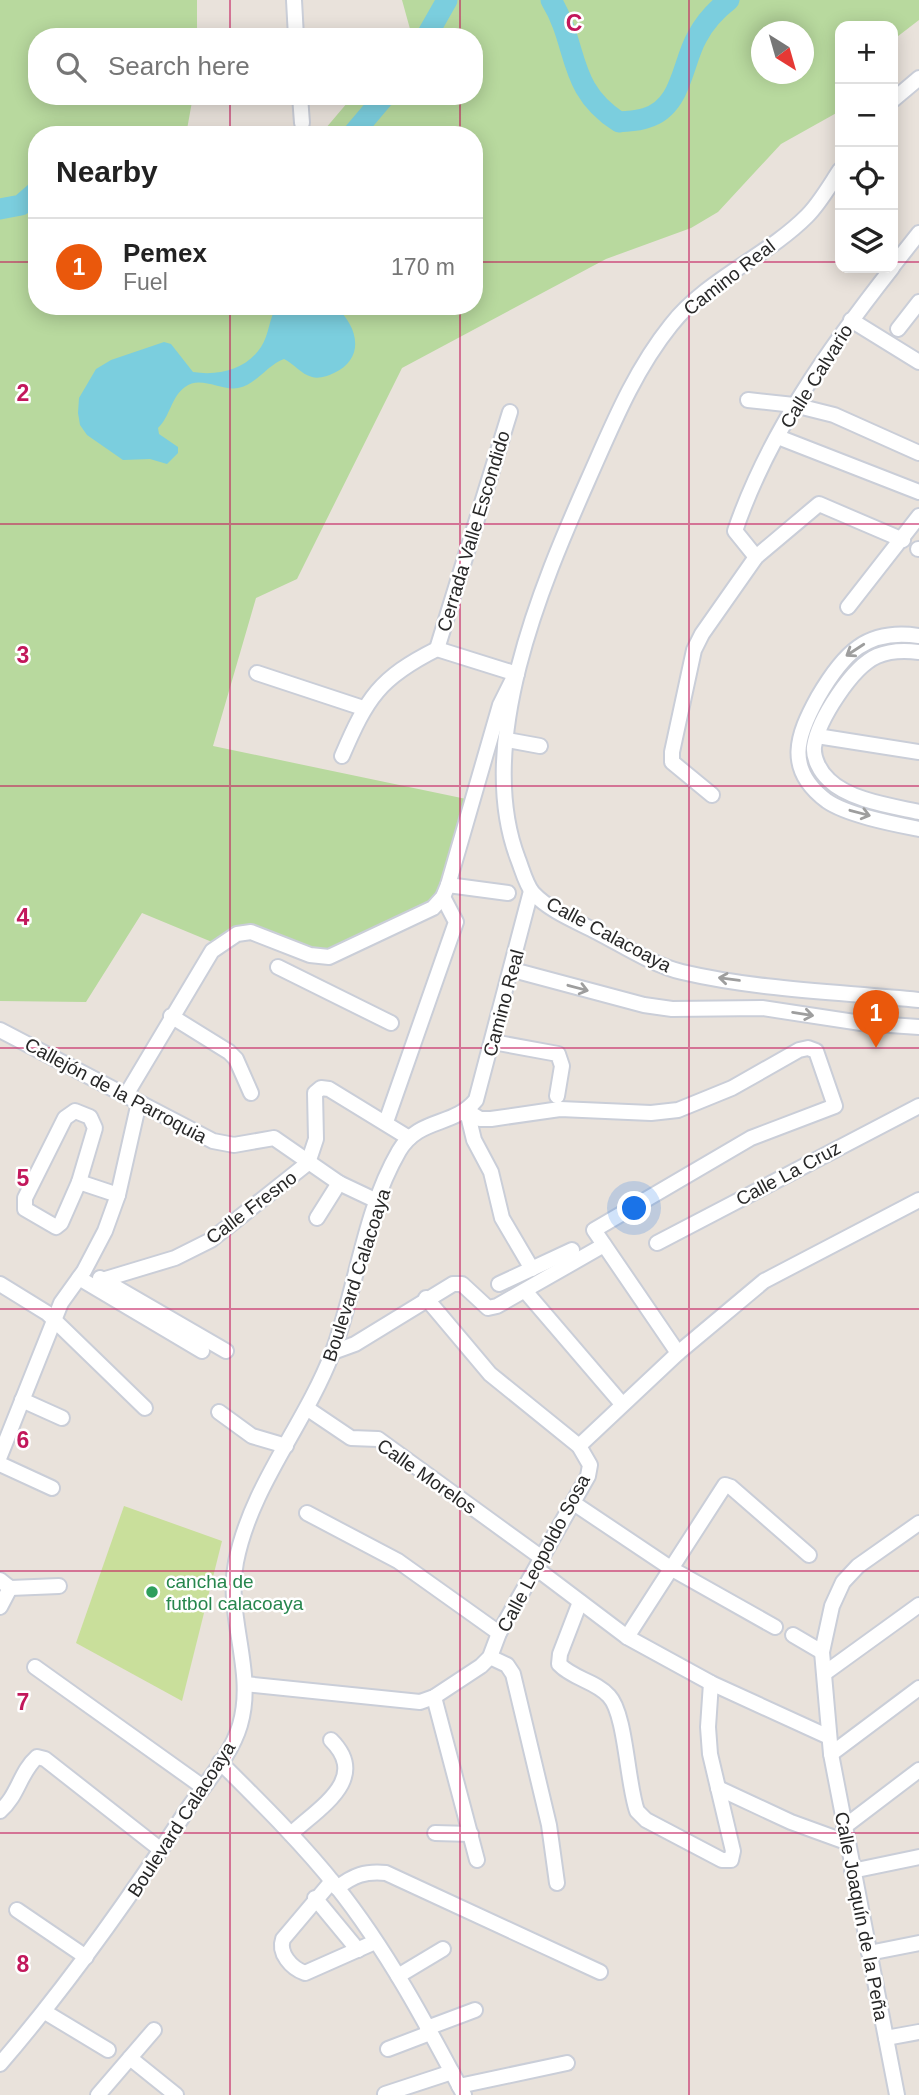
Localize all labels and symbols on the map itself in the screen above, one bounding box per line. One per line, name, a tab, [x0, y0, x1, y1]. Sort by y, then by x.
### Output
text: C	[566, 10, 582, 36]
north arrow	[751, 21, 814, 84]
street label: Camino Real	[680, 235, 779, 319]
street label: Calle Calvario	[776, 321, 857, 432]
text: 2	[17, 380, 29, 406]
street label: Cerrada Valle Escondido	[433, 428, 514, 634]
text: 3	[17, 642, 29, 668]
one-way arrow	[845, 643, 865, 657]
one-way arrow	[849, 808, 871, 821]
street label: Calle Calacoaya	[543, 893, 675, 976]
text: 4	[17, 904, 30, 930]
street label: Camino Real	[479, 947, 528, 1059]
one-way arrow	[719, 972, 741, 985]
one-way arrow	[567, 982, 589, 995]
pin: 1	[853, 990, 899, 1048]
one-way arrow	[791, 1008, 814, 1021]
street label: Callejón de la Parroquia	[21, 1034, 211, 1148]
street label: Calle La Cruz	[732, 1137, 844, 1210]
text: 5	[17, 1165, 30, 1191]
street label: Calle Fresno	[202, 1167, 301, 1248]
street label: Boulevard Calacoaya	[319, 1186, 394, 1364]
your location	[617, 1191, 651, 1225]
text: 6	[17, 1427, 29, 1453]
street label: Calle Morelos	[373, 1434, 480, 1518]
street label: Calle Leopoldo Sosa	[493, 1471, 594, 1636]
place label: cancha de futbol calacoaya	[166, 1571, 304, 1614]
marker: cancha de futbol calacoaya	[144, 1584, 160, 1600]
text: 7	[17, 1689, 29, 1715]
street label: Boulevard Calacoaya	[123, 1737, 240, 1901]
street label: Calle Joaquín de la Peña	[831, 1810, 892, 2023]
text: 8	[17, 1951, 30, 1977]

